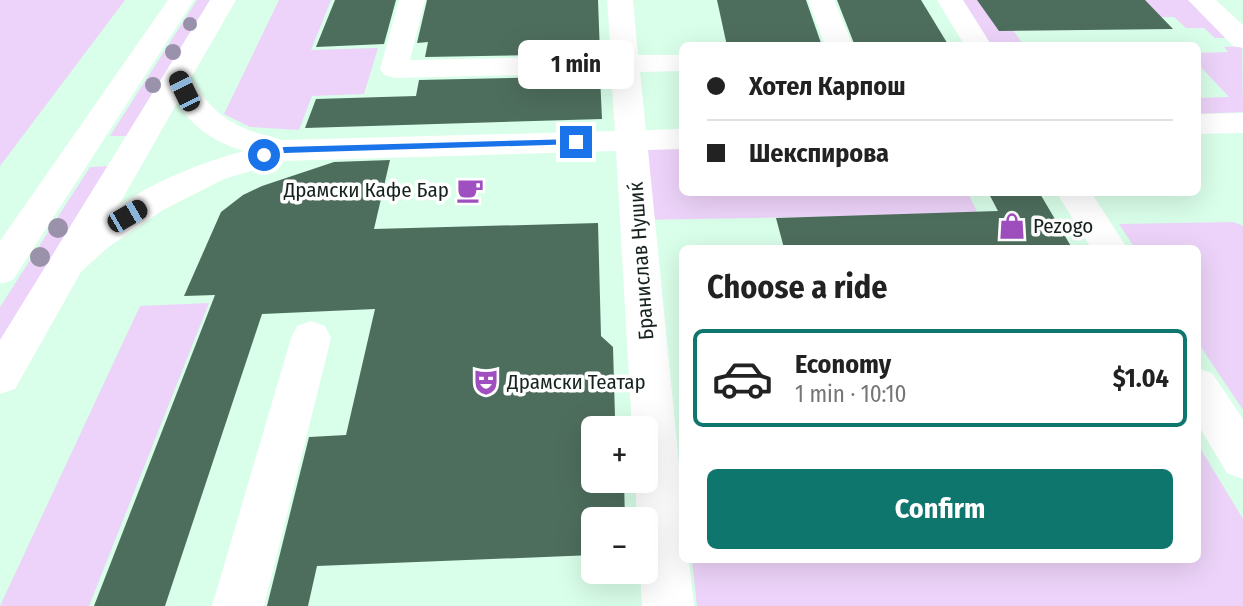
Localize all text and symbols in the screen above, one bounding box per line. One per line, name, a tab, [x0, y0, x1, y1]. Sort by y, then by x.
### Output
callout: 1 min	[518, 40, 634, 90]
text: 1 min	[551, 50, 601, 78]
car	[166, 68, 203, 114]
text: Хотел Карпош	[749, 71, 906, 102]
route end	[560, 126, 592, 158]
text: Шекспирова	[749, 138, 889, 169]
route start	[248, 139, 280, 171]
cafe icon: Драмски Кафе Бар	[455, 175, 485, 205]
place label: Драмски Кафе Бар	[283, 177, 449, 203]
street label: Бранислав Нушиќ	[622, 181, 659, 341]
car	[104, 196, 151, 236]
shop icon: Pezogo	[997, 211, 1027, 241]
place label: Pezogo	[1033, 213, 1093, 239]
text: Choose a ride	[707, 268, 888, 306]
icon: car	[711, 347, 774, 410]
text: Economy	[795, 349, 891, 380]
text: $1.04	[1113, 363, 1169, 394]
theatre icon: Драмски Театар	[471, 367, 501, 397]
place label: Драмски Театар	[506, 369, 646, 395]
text: 1 min · 10:10	[795, 380, 907, 408]
map controls	[581, 416, 658, 584]
button: +	[581, 416, 658, 493]
button: Confirm	[707, 469, 1173, 549]
button: −	[581, 507, 658, 584]

